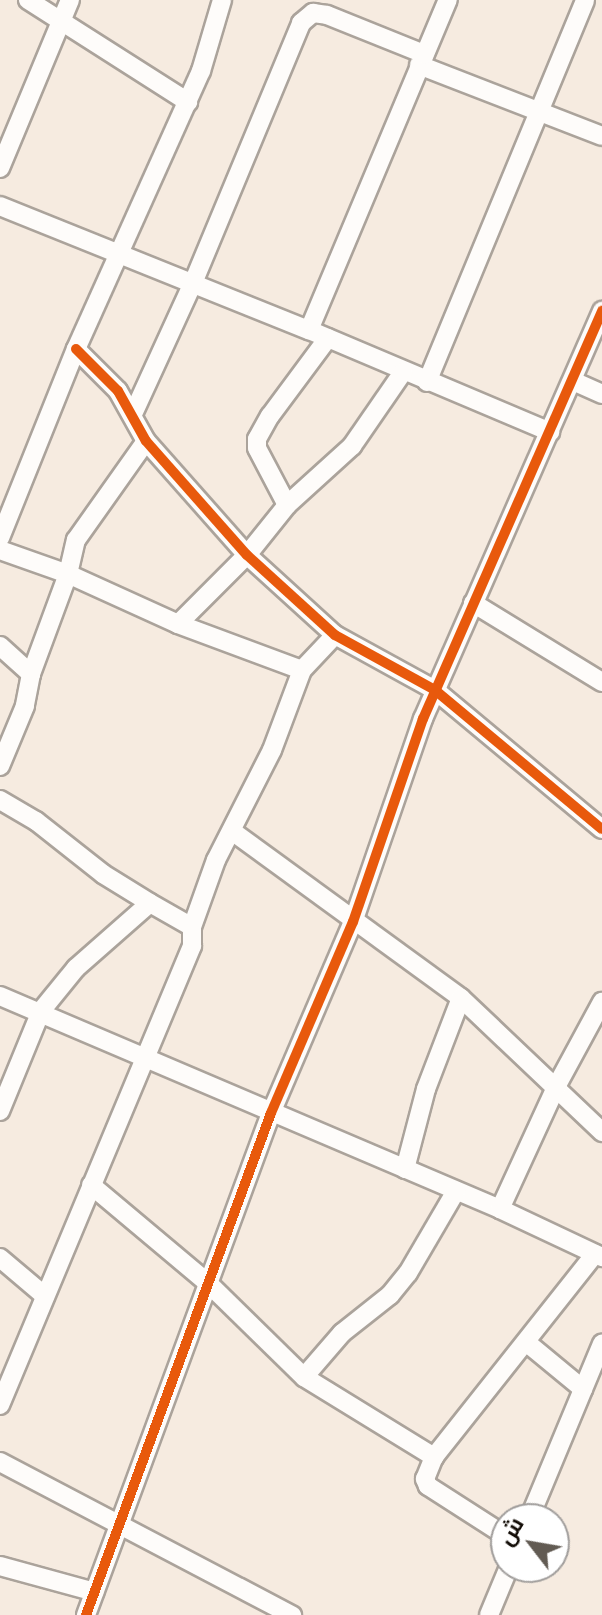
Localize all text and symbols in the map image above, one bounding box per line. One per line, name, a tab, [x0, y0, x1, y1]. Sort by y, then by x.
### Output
north arrow	[490, 1503, 570, 1583]
text: ش	[492, 1512, 530, 1550]

